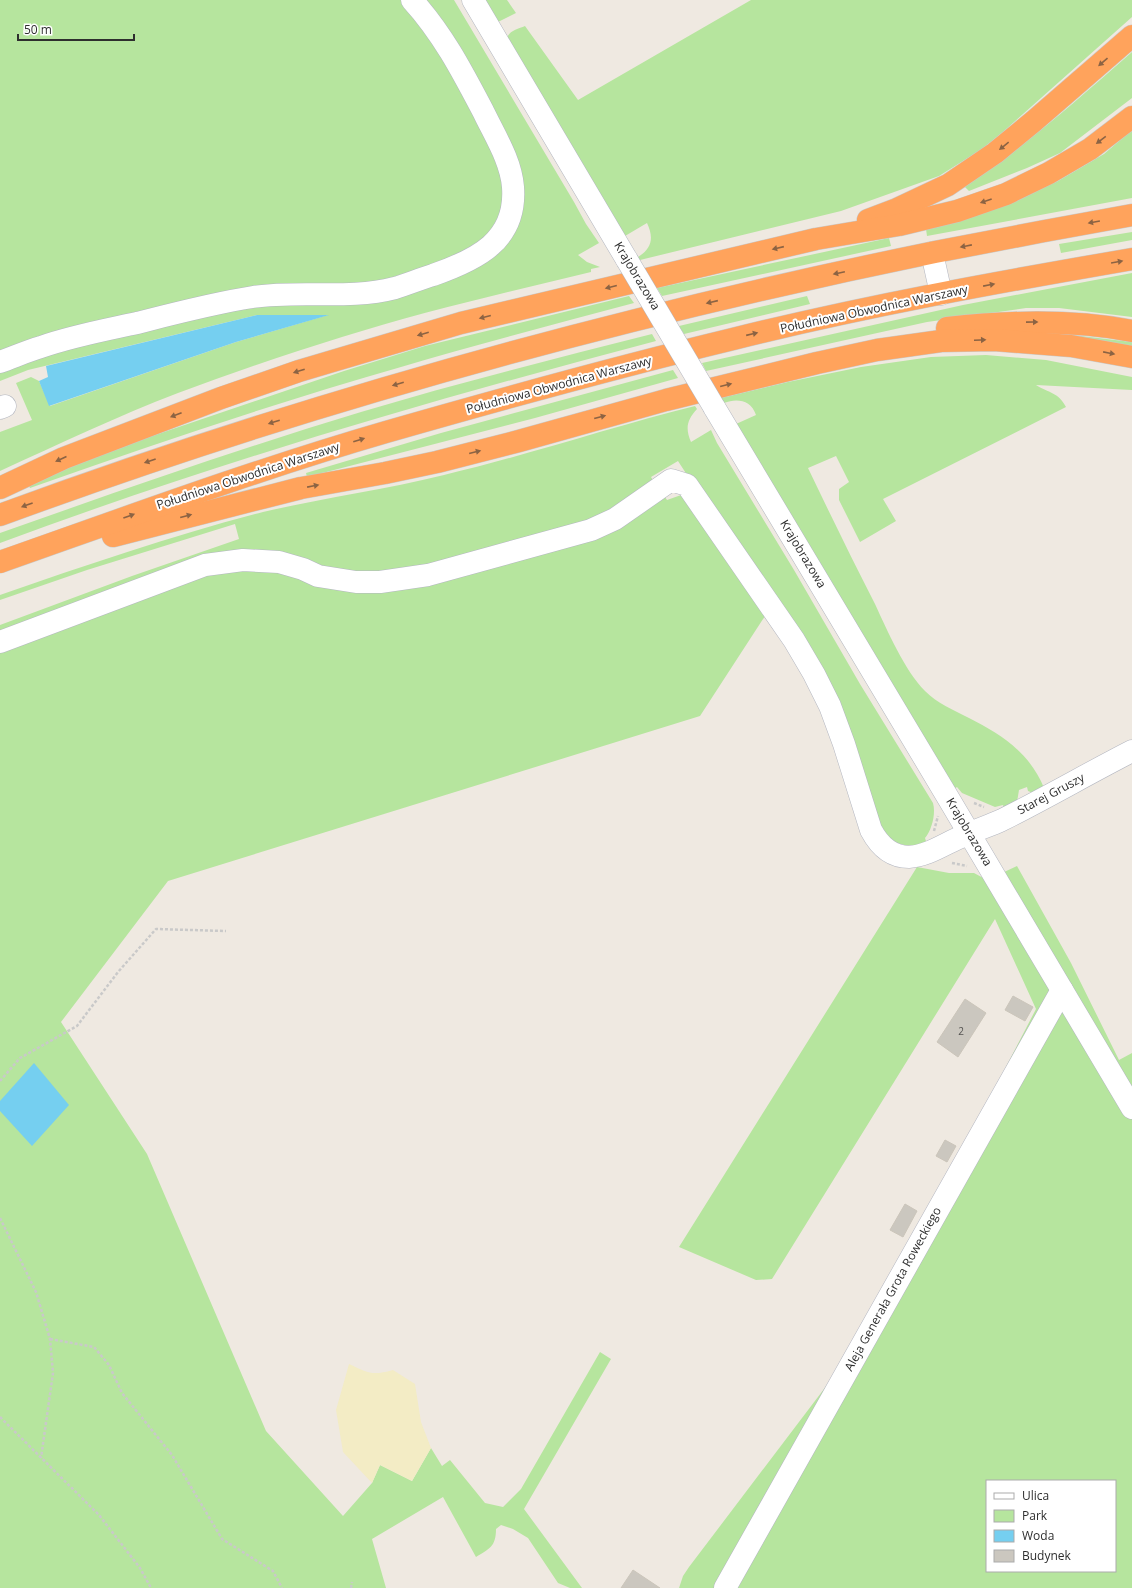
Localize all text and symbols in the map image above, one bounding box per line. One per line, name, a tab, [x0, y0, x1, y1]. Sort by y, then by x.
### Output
scale bar	[18, 16, 134, 42]
text: 50 m	[24, 21, 52, 38]
one-way arrow	[1097, 57, 1108, 66]
one-way arrow	[1096, 136, 1107, 145]
one-way arrow	[998, 141, 1009, 150]
one-way arrow	[980, 198, 992, 204]
one-way arrow	[1088, 219, 1100, 225]
street label: Krajobrazowa	[610, 238, 665, 313]
one-way arrow	[960, 243, 972, 249]
one-way arrow	[772, 245, 785, 251]
one-way arrow	[1110, 259, 1123, 265]
one-way arrow	[833, 270, 845, 276]
street label: Południowa Obwodnica Warszawy	[779, 280, 970, 337]
one-way arrow	[983, 282, 995, 288]
one-way arrow	[605, 284, 617, 290]
one-way arrow	[706, 299, 718, 305]
one-way arrow	[478, 315, 491, 321]
one-way arrow	[1026, 319, 1039, 325]
one-way arrow	[417, 331, 429, 337]
one-way arrow	[746, 331, 758, 337]
one-way arrow	[974, 337, 987, 343]
one-way arrow	[1103, 350, 1115, 356]
street label: Południowa Obwodnica Warszawy	[464, 351, 654, 417]
one-way arrow	[292, 368, 304, 374]
one-way arrow	[392, 381, 404, 387]
one-way arrow	[719, 381, 732, 387]
one-way arrow	[170, 412, 182, 418]
one-way arrow	[594, 414, 606, 420]
one-way arrow	[267, 419, 279, 425]
one-way arrow	[353, 437, 365, 443]
street label: Południowa Obwodnica Warszawy	[154, 438, 342, 513]
one-way arrow	[469, 449, 481, 455]
one-way arrow	[56, 456, 67, 462]
one-way arrow	[143, 459, 155, 465]
one-way arrow	[307, 482, 319, 488]
one-way arrow	[21, 502, 33, 508]
one-way arrow	[124, 513, 136, 519]
one-way arrow	[181, 513, 193, 519]
street label: Krajobrazowa	[776, 516, 831, 591]
street label: Starej Gruszy	[1014, 768, 1088, 818]
street label: Krajobrazowa	[942, 794, 997, 869]
house number: 2	[958, 1024, 964, 1038]
street label: Aleja Generała Grota Roweckiego	[840, 1204, 945, 1374]
legend	[986, 1480, 1116, 1572]
text: Ulica	[1022, 1487, 1049, 1504]
text: Park	[1022, 1507, 1048, 1524]
text: Woda	[1022, 1527, 1054, 1544]
text: Budynek	[1022, 1547, 1072, 1564]

